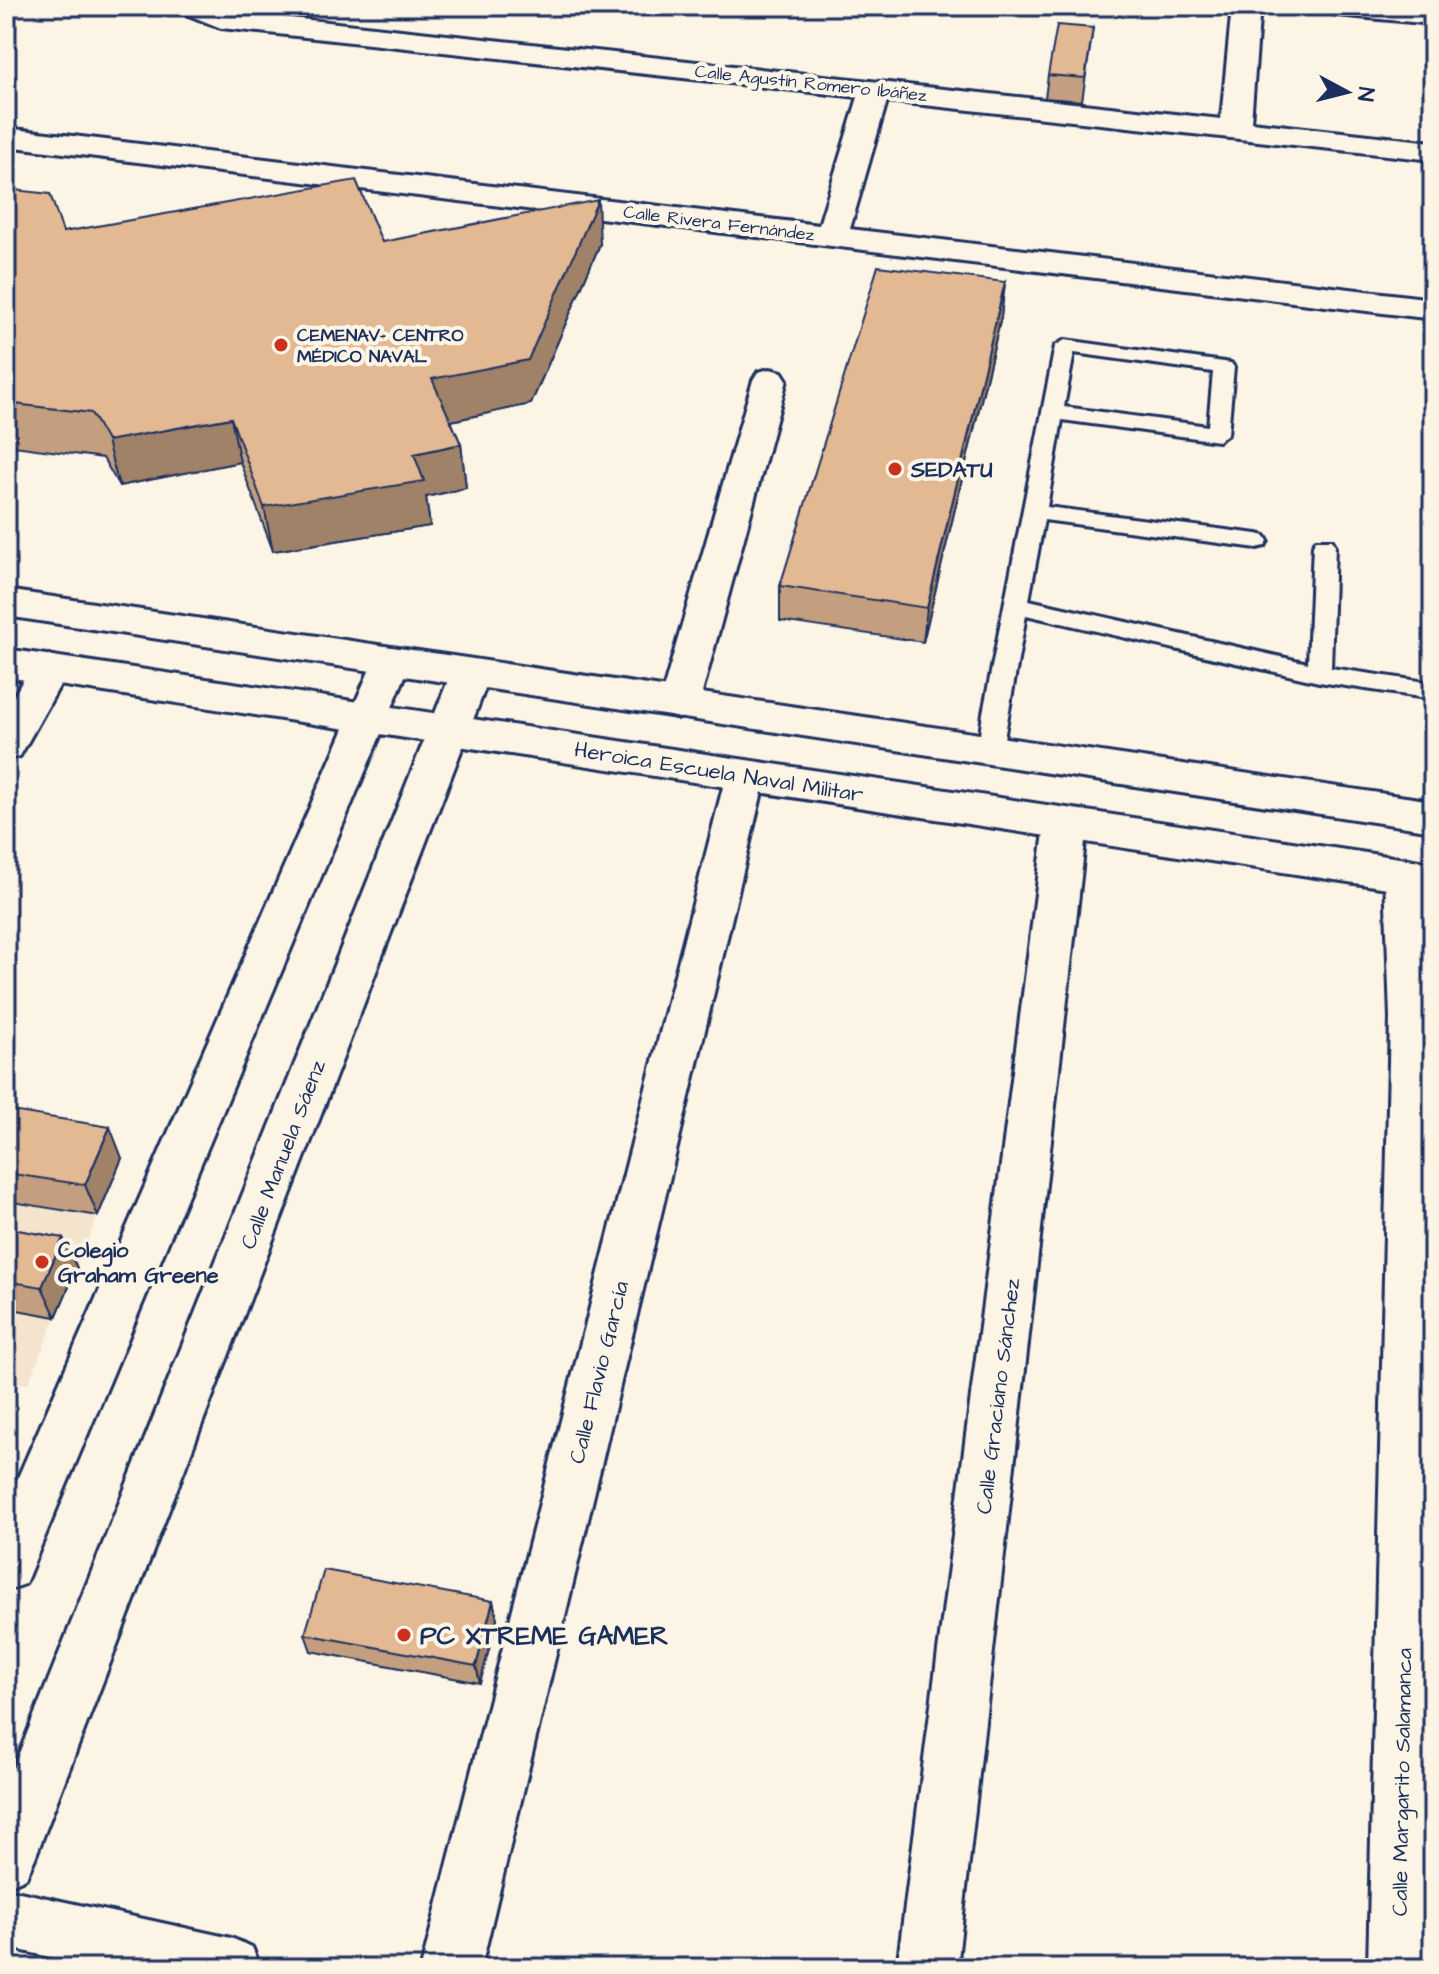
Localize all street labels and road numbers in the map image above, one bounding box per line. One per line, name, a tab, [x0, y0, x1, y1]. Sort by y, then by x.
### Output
street label: Calle Agustín Romero Ibáñez	[694, 59, 928, 109]
street label: Calle Rivera Fernández	[622, 199, 816, 248]
street label: Heroica Escuela Naval Militar	[572, 734, 865, 811]
street label: Calle Manuela Sáenz	[233, 1055, 334, 1254]
street label: Calle Graciano Sánchez	[969, 1276, 1028, 1516]
street label: Calle Flavio García	[562, 1278, 637, 1467]
street label: Calle Margarito Salamanca	[1385, 1648, 1421, 1917]

